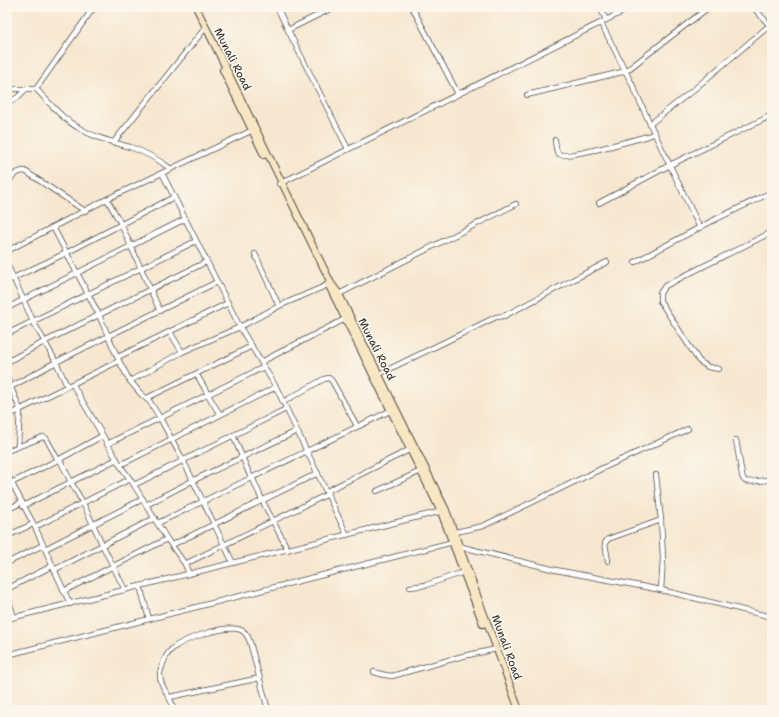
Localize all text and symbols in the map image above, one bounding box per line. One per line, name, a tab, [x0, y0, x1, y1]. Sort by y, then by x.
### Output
street label: Munali Road	[210, 26, 255, 93]
street label: Munali Road	[354, 316, 399, 383]
street label: Munali Road	[488, 613, 525, 682]

